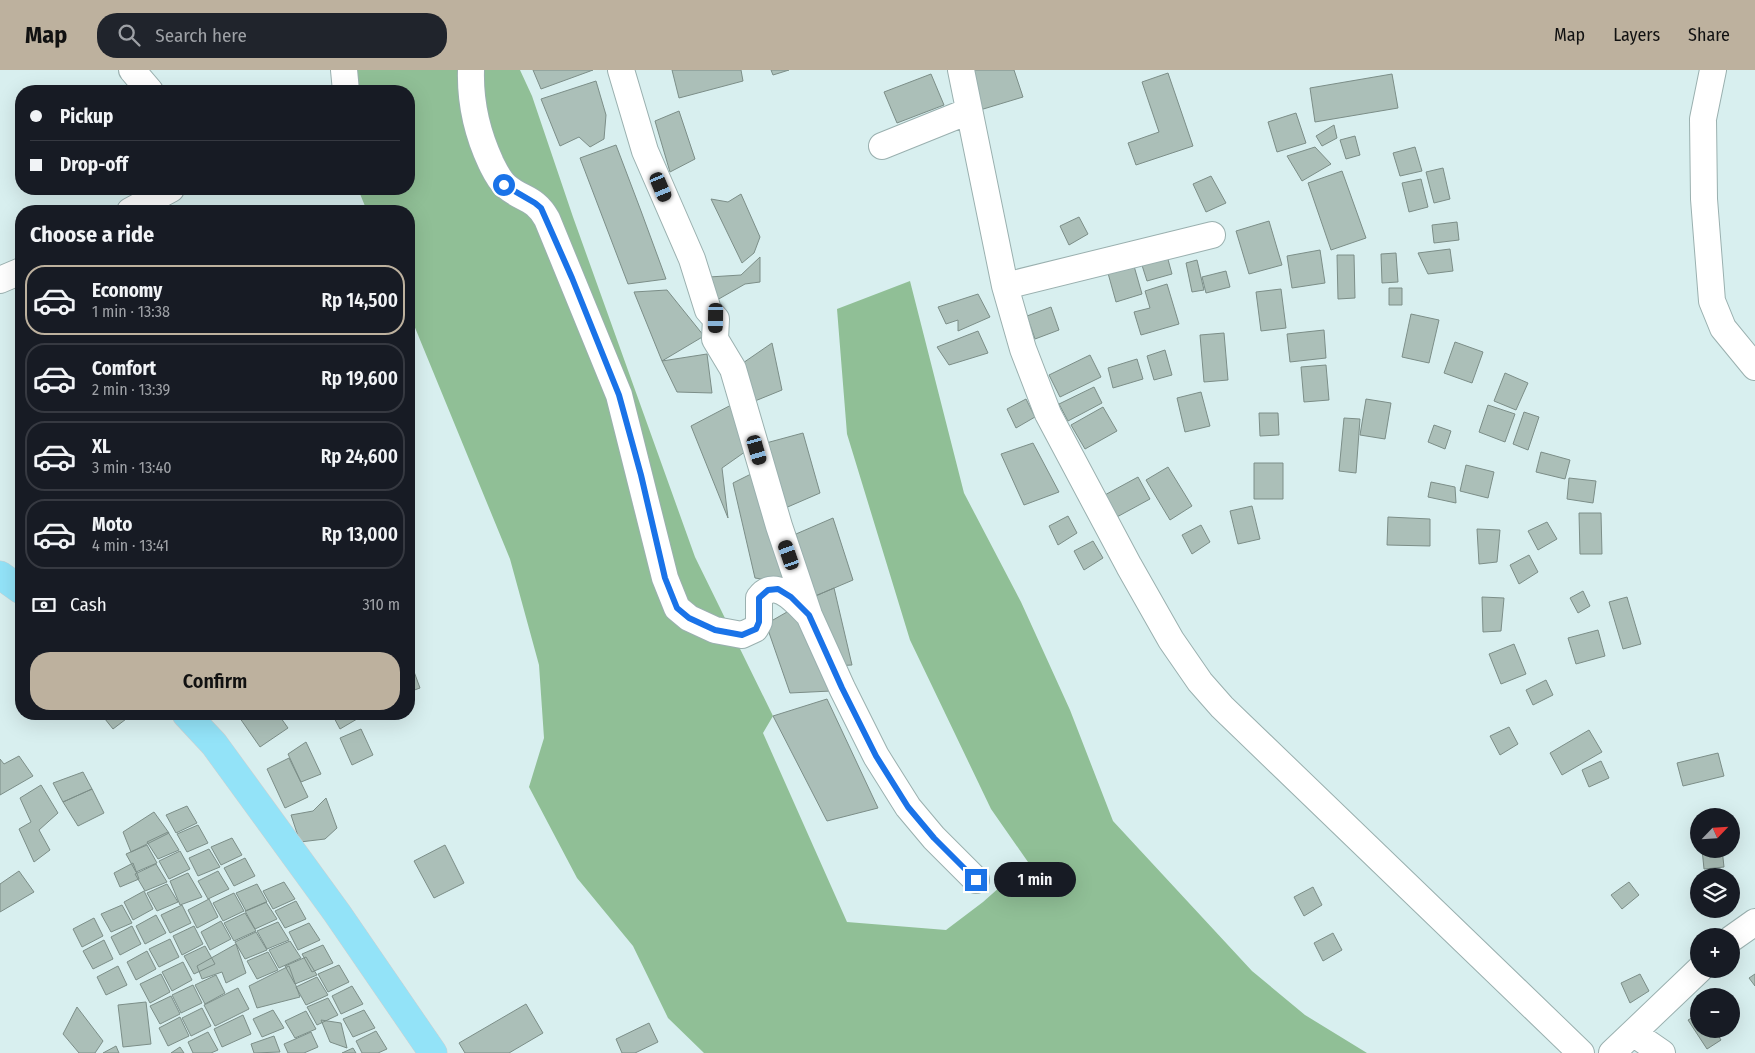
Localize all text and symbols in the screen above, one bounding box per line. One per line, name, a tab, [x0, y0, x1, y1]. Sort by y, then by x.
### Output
search box	[97, 13, 447, 58]
text: Map	[25, 21, 67, 49]
icon: search	[115, 21, 143, 49]
text: Search here	[155, 24, 247, 47]
text: Map	[1554, 24, 1585, 46]
text: Layers	[1613, 24, 1660, 46]
text: Share	[1688, 24, 1730, 46]
text: Pickup	[60, 105, 113, 128]
text: Drop-off	[60, 153, 128, 176]
car	[648, 170, 673, 204]
route start	[493, 174, 515, 196]
text: Choose a ride	[30, 221, 154, 248]
icon: car	[32, 278, 77, 323]
text: Economy	[92, 279, 162, 302]
text: Rp 14,500	[321, 289, 398, 312]
text: 1 min · 13:38	[92, 302, 170, 321]
car	[708, 303, 723, 333]
icon: car	[32, 356, 77, 401]
text: Comfort	[92, 357, 156, 380]
text: Rp 19,600	[321, 367, 398, 390]
text: 2 min · 13:39	[92, 380, 170, 399]
icon: car	[32, 434, 77, 479]
car	[745, 434, 768, 466]
text: XL	[92, 435, 111, 458]
text: Rp 24,600	[321, 445, 398, 468]
text: 3 min · 13:40	[92, 458, 172, 477]
icon: car	[32, 512, 77, 557]
text: Moto	[92, 513, 132, 536]
text: Rp 13,000	[322, 523, 398, 546]
text: 4 min · 13:41	[92, 536, 169, 555]
car	[777, 538, 800, 572]
icon: cash	[30, 591, 58, 619]
text: Cash	[70, 593, 107, 616]
text: 310 m	[363, 595, 400, 614]
button: Confirm	[30, 652, 400, 710]
north arrow	[1690, 808, 1740, 858]
map controls	[1690, 808, 1740, 1038]
callout: 1 min	[994, 862, 1076, 898]
button: layers	[1690, 868, 1740, 918]
route end	[965, 869, 987, 891]
text: 1 min	[1018, 870, 1052, 889]
button: +	[1690, 928, 1740, 978]
button: −	[1690, 988, 1740, 1038]

